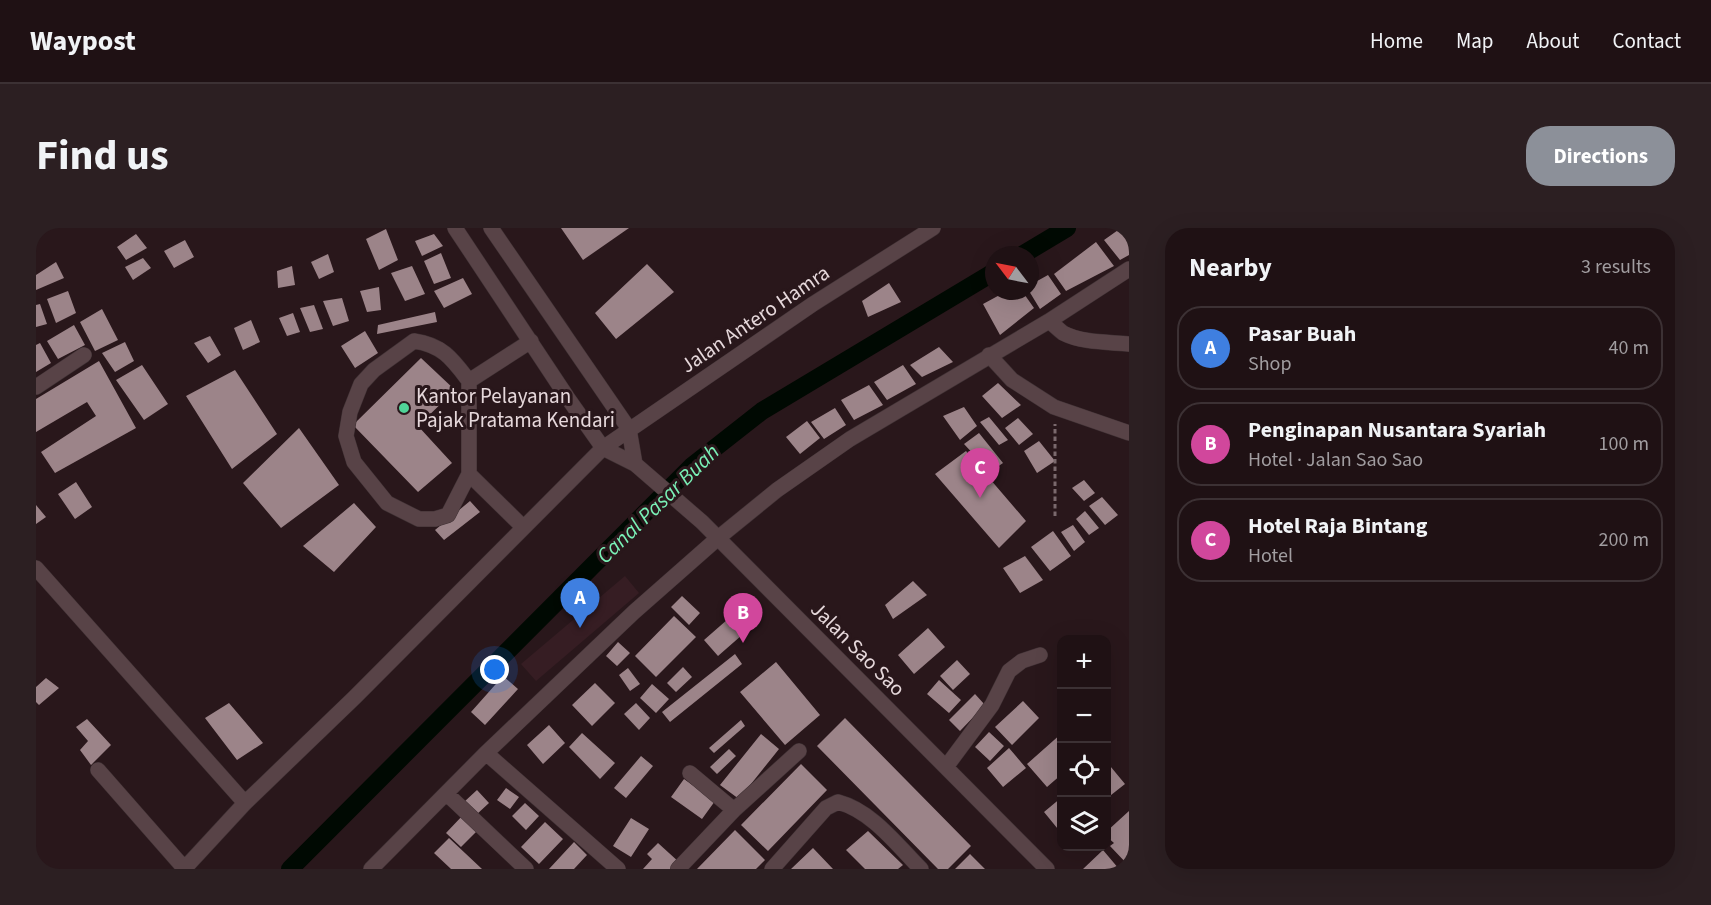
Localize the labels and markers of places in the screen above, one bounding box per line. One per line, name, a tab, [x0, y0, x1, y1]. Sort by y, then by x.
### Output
place label: Kantor Pelayanan Pajak Pratama Kendari	[416, 381, 615, 435]
marker: Kantor Pelayanan Pajak Pratama Kendari	[397, 401, 411, 415]
pin: C	[960, 448, 1000, 498]
pin: A	[560, 578, 600, 628]
pin: B	[724, 594, 762, 643]

